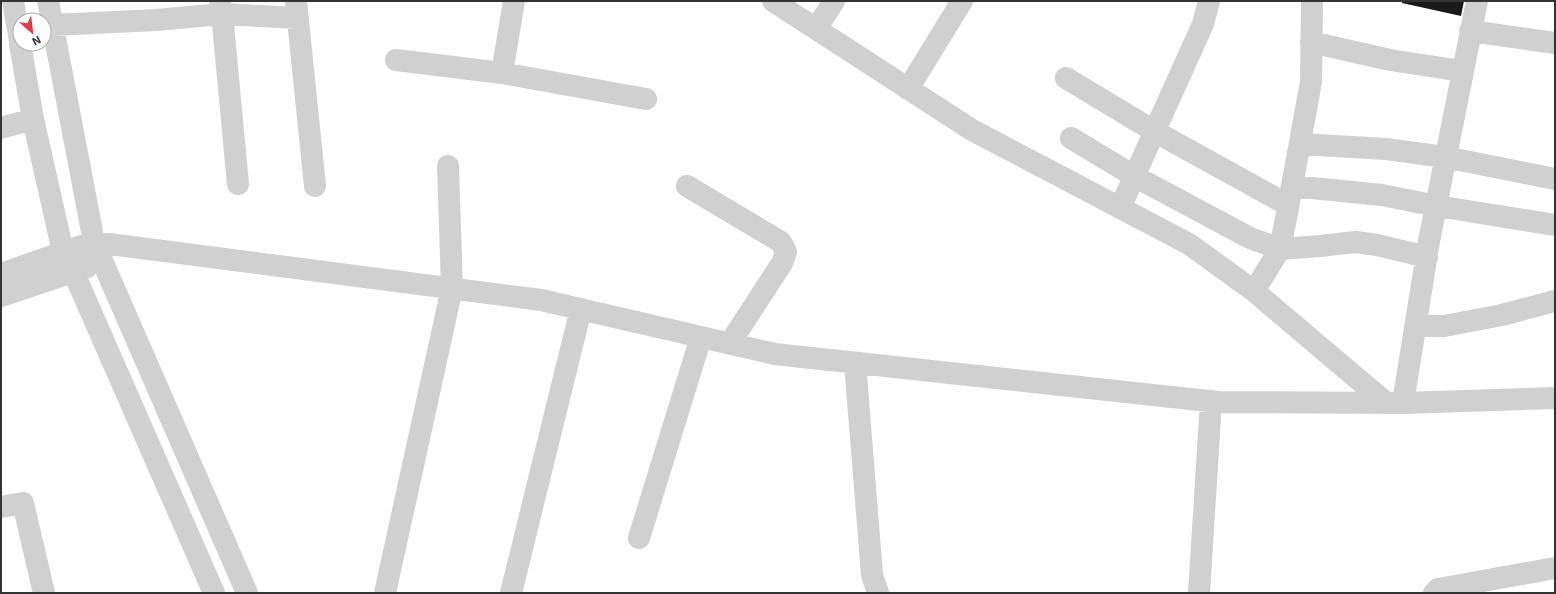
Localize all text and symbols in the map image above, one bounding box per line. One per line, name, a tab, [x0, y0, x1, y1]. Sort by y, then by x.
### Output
north arrow	[12, 12, 52, 52]
text: N	[30, 34, 43, 49]

